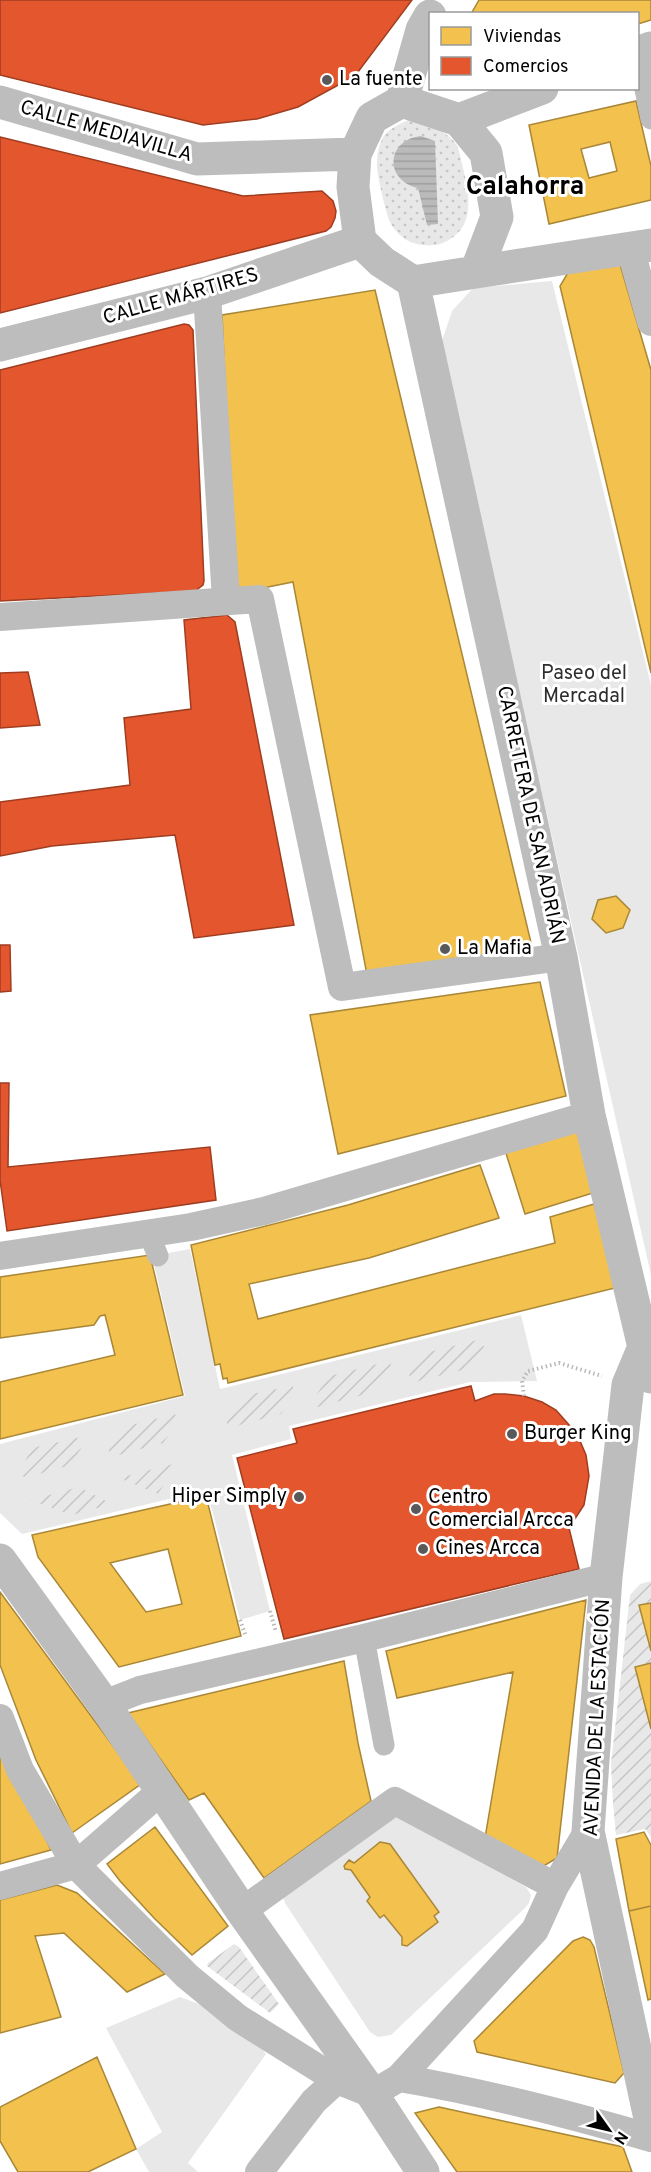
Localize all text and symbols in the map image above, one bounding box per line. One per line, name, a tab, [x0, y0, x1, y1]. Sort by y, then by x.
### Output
legend	[429, 12, 639, 90]
text: Viviendas	[483, 26, 561, 49]
text: Comercios	[483, 56, 569, 79]
place label: La fuente	[339, 67, 423, 93]
marker: La fuente	[320, 73, 334, 87]
street label: CALLE MEDIAVILLA	[17, 95, 195, 169]
district label: Calahorra	[466, 171, 584, 204]
street label: CALLE MÁRTIRES	[100, 260, 262, 332]
park label: Paseo del Mercadal	[541, 661, 627, 710]
street label: CARRETERA DE SAN ADRIÁN	[490, 683, 572, 947]
place label: La Mafia	[457, 936, 532, 962]
marker: La Mafia	[438, 942, 452, 956]
place label: Burger King	[524, 1421, 632, 1447]
marker: Burger King	[505, 1427, 519, 1441]
place label: Hiper Simply	[171, 1484, 287, 1510]
place label: Centro Comercial Arcca	[428, 1485, 574, 1534]
marker: Hiper Simply	[292, 1490, 306, 1504]
marker: Centro Comercial Arcca	[409, 1502, 423, 1516]
place label: Cines Arcca	[435, 1536, 540, 1562]
marker: Cines Arcca	[416, 1542, 430, 1556]
street label: AVENIDA DE LA ESTACIÓN	[577, 1598, 617, 1837]
north arrow	[579, 2100, 639, 2160]
text: N	[608, 2127, 631, 2148]

